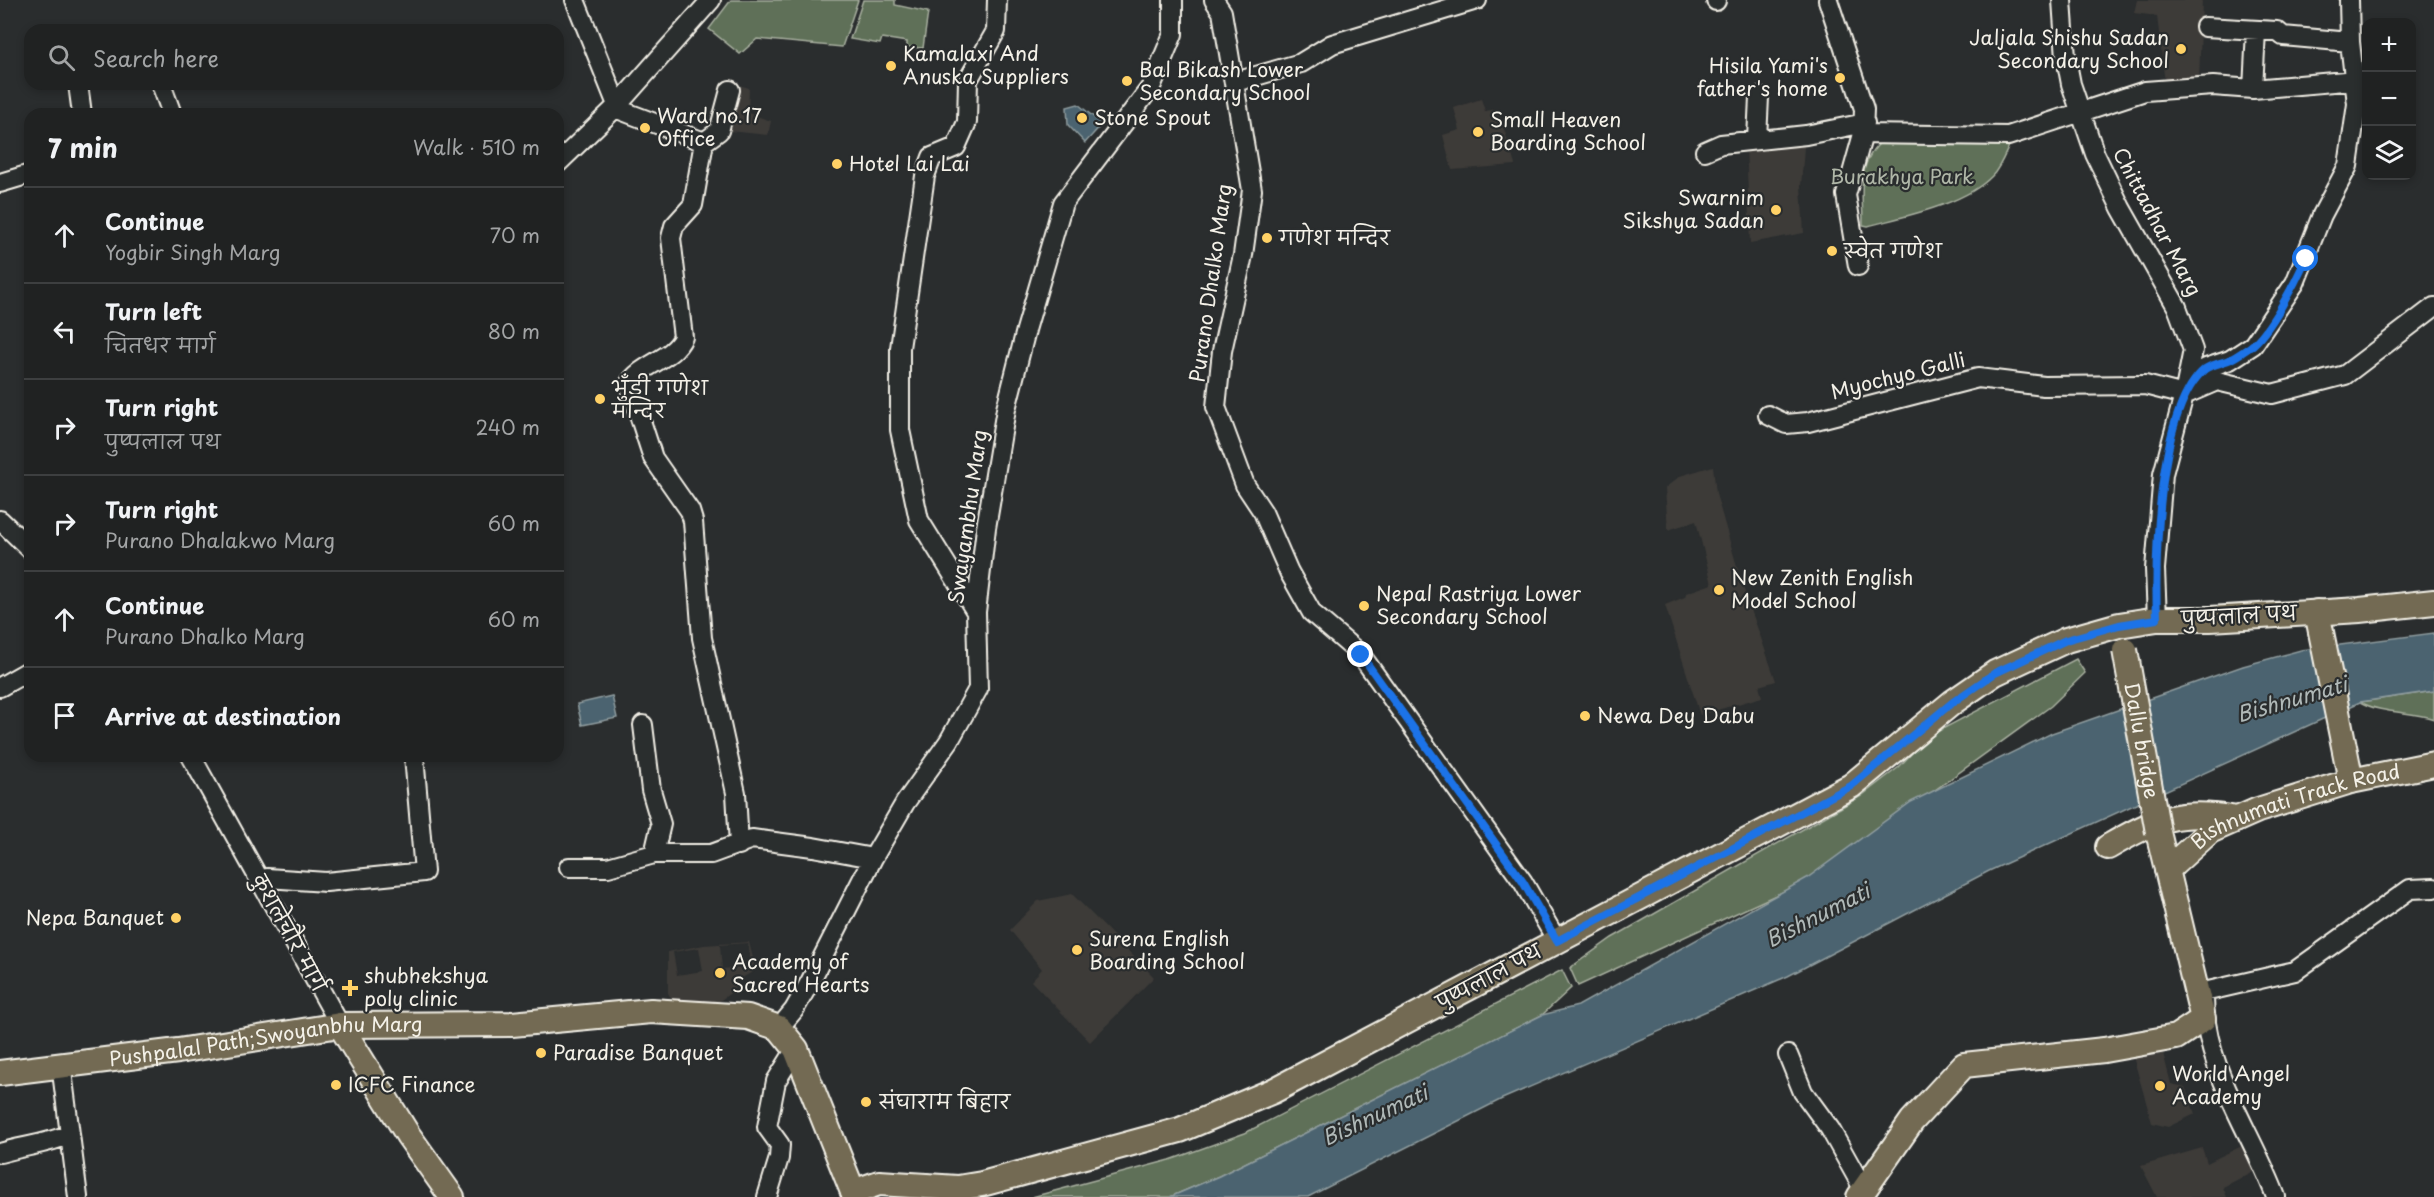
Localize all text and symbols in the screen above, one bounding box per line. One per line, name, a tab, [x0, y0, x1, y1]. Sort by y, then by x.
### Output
map controls	[2362, 18, 2416, 180]
button: +	[2362, 18, 2416, 72]
place label: Jaljala Shishu Sadan Secondary School	[1969, 22, 2169, 75]
search box	[24, 24, 564, 90]
place label: Kamalaxi And Anuska Suppliers	[903, 38, 1069, 91]
icon: search	[45, 41, 78, 74]
text: Search here	[93, 41, 219, 74]
marker: Jaljala Shishu Sadan Secondary School	[2174, 42, 2188, 56]
place label: Hisila Yami's father's home	[1697, 50, 1828, 103]
place label: Bal Bikash Lower Secondary School	[1139, 54, 1311, 107]
marker: Kamalaxi And Anuska Suppliers	[884, 59, 898, 73]
marker: Hisila Yami's father's home	[1833, 71, 1847, 85]
button: −	[2362, 72, 2416, 126]
marker: Bal Bikash Lower Secondary School	[1120, 74, 1134, 88]
place label: Ward no.17 Office	[657, 100, 762, 153]
place label: Stone Spout	[1094, 102, 1211, 132]
place label: Small Heaven Boarding School	[1490, 104, 1646, 157]
marker: Stone Spout	[1075, 111, 1089, 125]
marker: Ward no.17 Office	[638, 121, 652, 135]
marker: Small Heaven Boarding School	[1471, 125, 1485, 139]
button: layers	[2362, 126, 2416, 180]
text: 7 min	[48, 128, 118, 167]
text: Walk · 510 m	[413, 132, 540, 162]
street label: Chittadhar Marg	[2106, 142, 2210, 301]
place label: Hotel Lai Lai	[849, 148, 970, 178]
marker: Hotel Lai Lai	[830, 157, 844, 171]
park label: Burakhya Park	[1830, 161, 1974, 191]
street label: Purano Dhalko Marg	[1181, 182, 1239, 384]
place label: Swarnim Sikshya Sadan	[1622, 182, 1764, 235]
marker: Swarnim Sikshya Sadan	[1769, 203, 1783, 217]
text: Continue	[105, 204, 204, 237]
icon: ahead	[48, 219, 81, 252]
text: 70 m	[490, 220, 540, 250]
place label: गणेश मन्दिर	[1278, 222, 1391, 252]
marker: गणेश मन्दिर	[1260, 231, 1274, 245]
place label: स्वेत गणेश	[1843, 235, 1943, 265]
text: Yogbir Singh Marg	[105, 237, 281, 267]
marker: स्वेत गणेश	[1825, 244, 1839, 258]
route start	[2292, 245, 2318, 271]
text: Turn left	[105, 294, 202, 327]
icon: left	[48, 315, 81, 348]
text: 80 m	[488, 316, 540, 346]
text: चितधर मार्ग	[105, 330, 216, 360]
street label: Myochyo Galli	[1827, 344, 1968, 406]
place label: भुँडी गणेश मन्दिर	[611, 372, 709, 425]
text: Turn right	[105, 390, 218, 423]
marker: भुँडी गणेश मन्दिर	[593, 392, 607, 406]
icon: right	[48, 411, 81, 444]
text: 240 m	[475, 412, 540, 442]
text: पुष्पलाल पथ	[105, 426, 221, 456]
street label: Swayambhu Marg	[940, 428, 994, 606]
text: Turn right	[105, 492, 218, 525]
icon: right	[48, 507, 81, 540]
text: 60 m	[488, 508, 540, 538]
text: Purano Dhalakwo Marg	[105, 525, 335, 555]
place label: New Zenith English Model School	[1731, 562, 1913, 615]
place label: Nepal Rastriya Lower Secondary School	[1376, 578, 1582, 631]
marker: New Zenith English Model School	[1712, 583, 1726, 597]
text: Continue	[105, 588, 204, 621]
street label: पुष्पलाल पथ	[2179, 597, 2298, 634]
marker: Nepal Rastriya Lower Secondary School	[1357, 599, 1371, 613]
icon: ahead	[48, 603, 81, 636]
text: 60 m	[488, 604, 540, 634]
text: Purano Dhalko Marg	[105, 621, 305, 651]
route end	[1347, 641, 1373, 667]
water label: Bishnumati	[2232, 666, 2353, 729]
street label: Dallu bridge	[2117, 680, 2168, 801]
icon: arrive	[48, 699, 81, 732]
text: Arrive at destination	[105, 699, 341, 732]
place label: Newa Dey Dabu	[1597, 700, 1755, 730]
marker: Newa Dey Dabu	[1578, 709, 1592, 723]
street label: Bishnumati Track Road	[2183, 755, 2403, 856]
street label: कुशलेचौर मार्ग	[245, 867, 336, 998]
water label: Bishnumati	[1759, 873, 1878, 954]
place label: Nepa Banquet	[26, 902, 164, 932]
marker: Nepa Banquet	[169, 911, 183, 925]
place label: Surena English Boarding School	[1089, 923, 1245, 976]
street label: पुष्पलाल पथ	[1430, 935, 1548, 1018]
marker: Surena English Boarding School	[1070, 943, 1084, 957]
place label: Academy of Sacred Hearts	[732, 946, 869, 999]
place label: shubhekshya poly clinic	[364, 960, 489, 1013]
marker: Academy of Sacred Hearts	[713, 966, 727, 980]
marker: shubhekshya poly clinic	[341, 979, 359, 997]
street label: Pushpalal Path;Swoyanbhu Marg	[107, 1009, 423, 1073]
place label: Paradise Banquet	[553, 1037, 723, 1067]
marker: Paradise Banquet	[534, 1046, 548, 1060]
place label: World Angel Academy	[2172, 1058, 2290, 1111]
place label: ICFC Finance	[348, 1069, 475, 1099]
water label: Bishnumati	[1316, 1074, 1435, 1153]
marker: ICFC Finance	[329, 1078, 343, 1092]
marker: World Angel Academy	[2153, 1079, 2167, 1093]
place label: संघाराम बिहार	[878, 1086, 1011, 1116]
marker: संघाराम बिहार	[859, 1095, 873, 1109]

